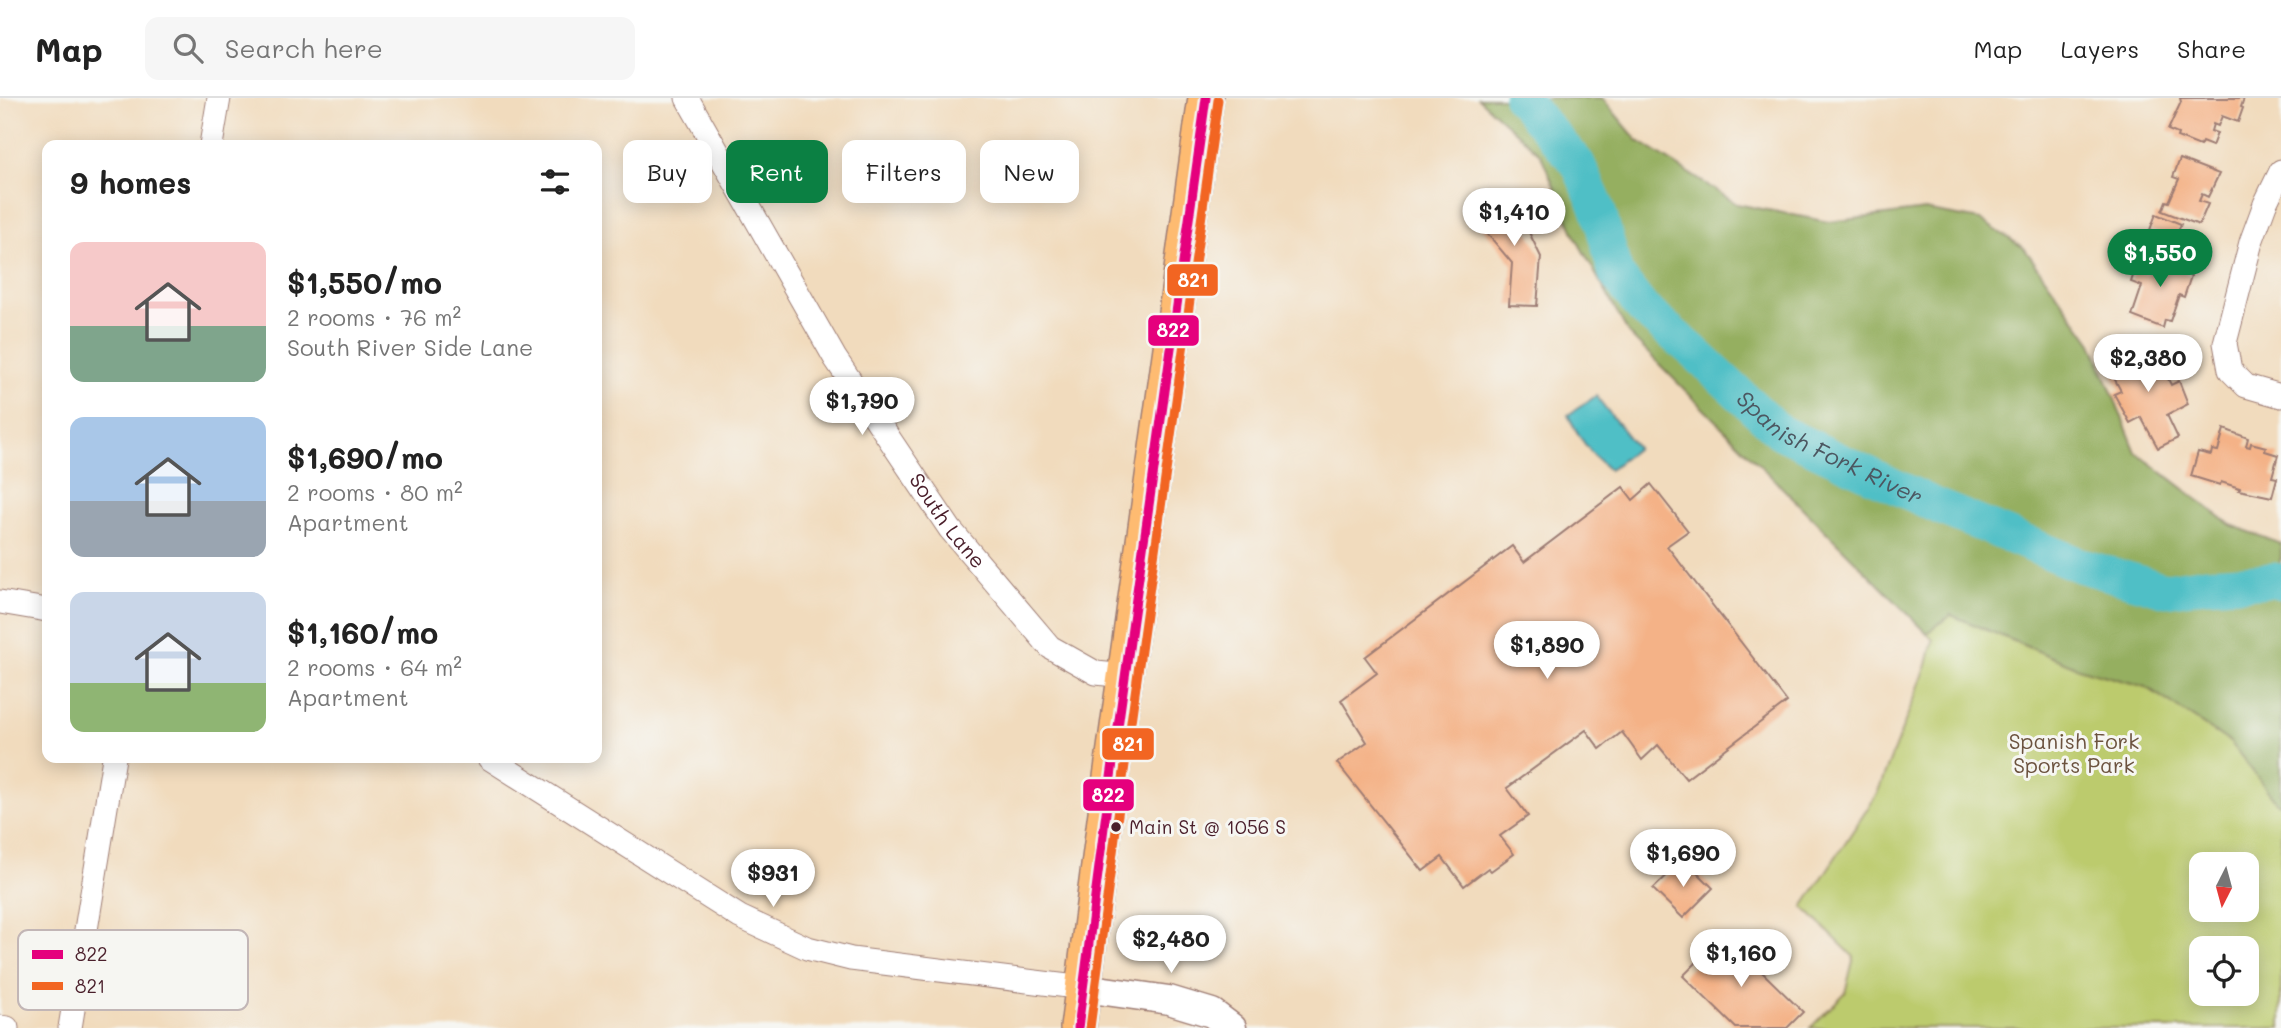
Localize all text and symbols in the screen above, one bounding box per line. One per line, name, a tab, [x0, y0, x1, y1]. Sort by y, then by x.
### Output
search box	[145, 17, 635, 80]
text: Map	[35, 27, 103, 70]
icon: search	[169, 29, 207, 67]
text: Search here	[225, 31, 383, 65]
text: Map	[1974, 33, 2022, 64]
text: Layers	[2060, 33, 2139, 64]
text: Share	[2177, 33, 2246, 64]
chip: Buy	[623, 140, 712, 203]
chip: Rent	[726, 140, 828, 203]
chip: Filters	[842, 140, 966, 203]
chip: New	[980, 140, 1079, 203]
text: 9 homes	[70, 162, 191, 202]
icon: filters	[536, 163, 574, 201]
pin: $1,410	[1457, 188, 1571, 248]
text: $1,410	[1478, 196, 1550, 226]
pin: $1,550	[2103, 230, 2217, 289]
text: $1,550	[2123, 237, 2197, 267]
text: $1,550/mo	[287, 262, 442, 302]
line badge: 821	[1166, 263, 1219, 297]
text: 821	[1178, 267, 1208, 292]
icon: home	[126, 270, 210, 354]
text: 2 rooms · 76 m²	[287, 302, 461, 332]
line badge: 822	[1147, 314, 1200, 347]
text: 822	[1156, 317, 1190, 342]
text: South River Side Lane	[287, 332, 533, 362]
pin: $2,380	[2091, 334, 2205, 394]
text: $2,380	[2110, 342, 2186, 372]
pin: $1,790	[805, 378, 919, 437]
water label: Spanish Fork River	[1731, 383, 1928, 511]
text: $1,790	[826, 385, 898, 415]
text: $1,690/mo	[287, 437, 443, 477]
icon: home	[126, 445, 210, 529]
street label: South Lane	[904, 467, 992, 573]
text: 2 rooms · 80 m²	[287, 477, 463, 507]
text: Apartment	[287, 507, 409, 537]
text: $1,160/mo	[287, 612, 438, 652]
icon: home	[126, 620, 210, 704]
pin: $1,890	[1490, 622, 1604, 681]
text: $1,890	[1510, 629, 1584, 659]
text: 2 rooms · 64 m²	[287, 652, 462, 682]
text: Apartment	[287, 682, 409, 712]
line badge: 821	[1101, 727, 1155, 761]
park label: Spanish Fork Sports Park	[2009, 727, 2139, 778]
text: 821	[1113, 731, 1143, 756]
line badge: 822	[1082, 778, 1135, 812]
text: 822	[1091, 782, 1125, 807]
place label: Main St @ 1056 S	[1129, 814, 1286, 839]
marker: Main St @ 1056 S	[1109, 820, 1123, 834]
pin: $1,690	[1626, 830, 1740, 889]
text: $1,690	[1646, 837, 1720, 867]
pin: $931	[732, 850, 814, 909]
north arrow	[2189, 852, 2259, 922]
map controls	[2189, 852, 2259, 1006]
text: $931	[747, 857, 799, 887]
pin: $2,480	[1114, 916, 1228, 975]
text: $2,480	[1132, 923, 1210, 953]
legend	[18, 930, 248, 1010]
pin: $1,160	[1684, 930, 1798, 989]
button: locate	[2189, 936, 2259, 1006]
text: $1,160	[1706, 937, 1776, 967]
text: 822	[75, 941, 108, 966]
text: 821	[75, 973, 106, 998]

